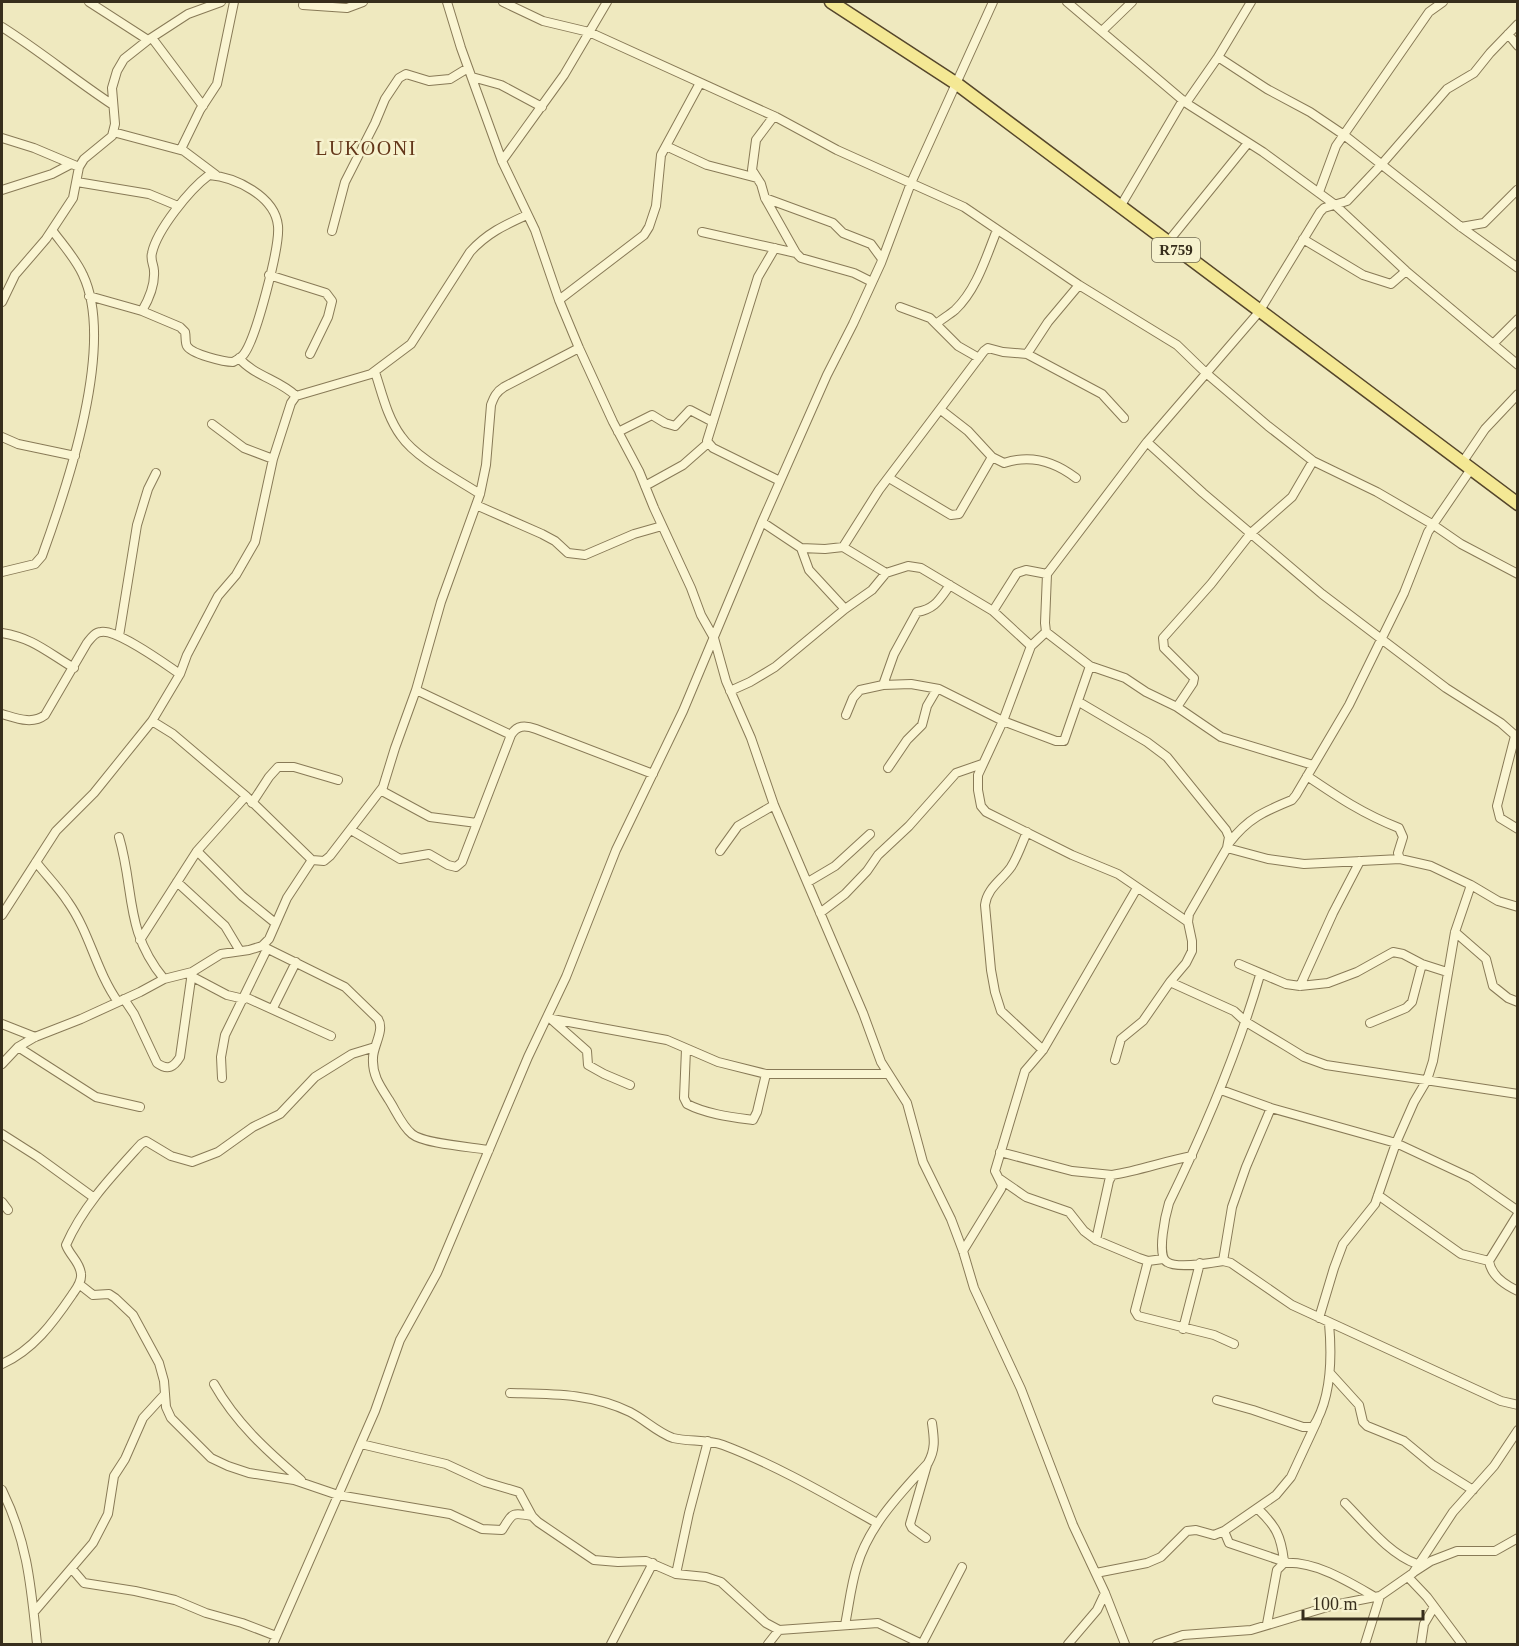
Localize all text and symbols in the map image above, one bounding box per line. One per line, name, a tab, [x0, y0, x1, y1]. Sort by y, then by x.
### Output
district label: LUKOONI	[315, 137, 417, 159]
road number: R759	[1152, 238, 1200, 262]
scale bar	[1303, 1583, 1423, 1621]
text: 100 m	[1312, 1594, 1358, 1614]

